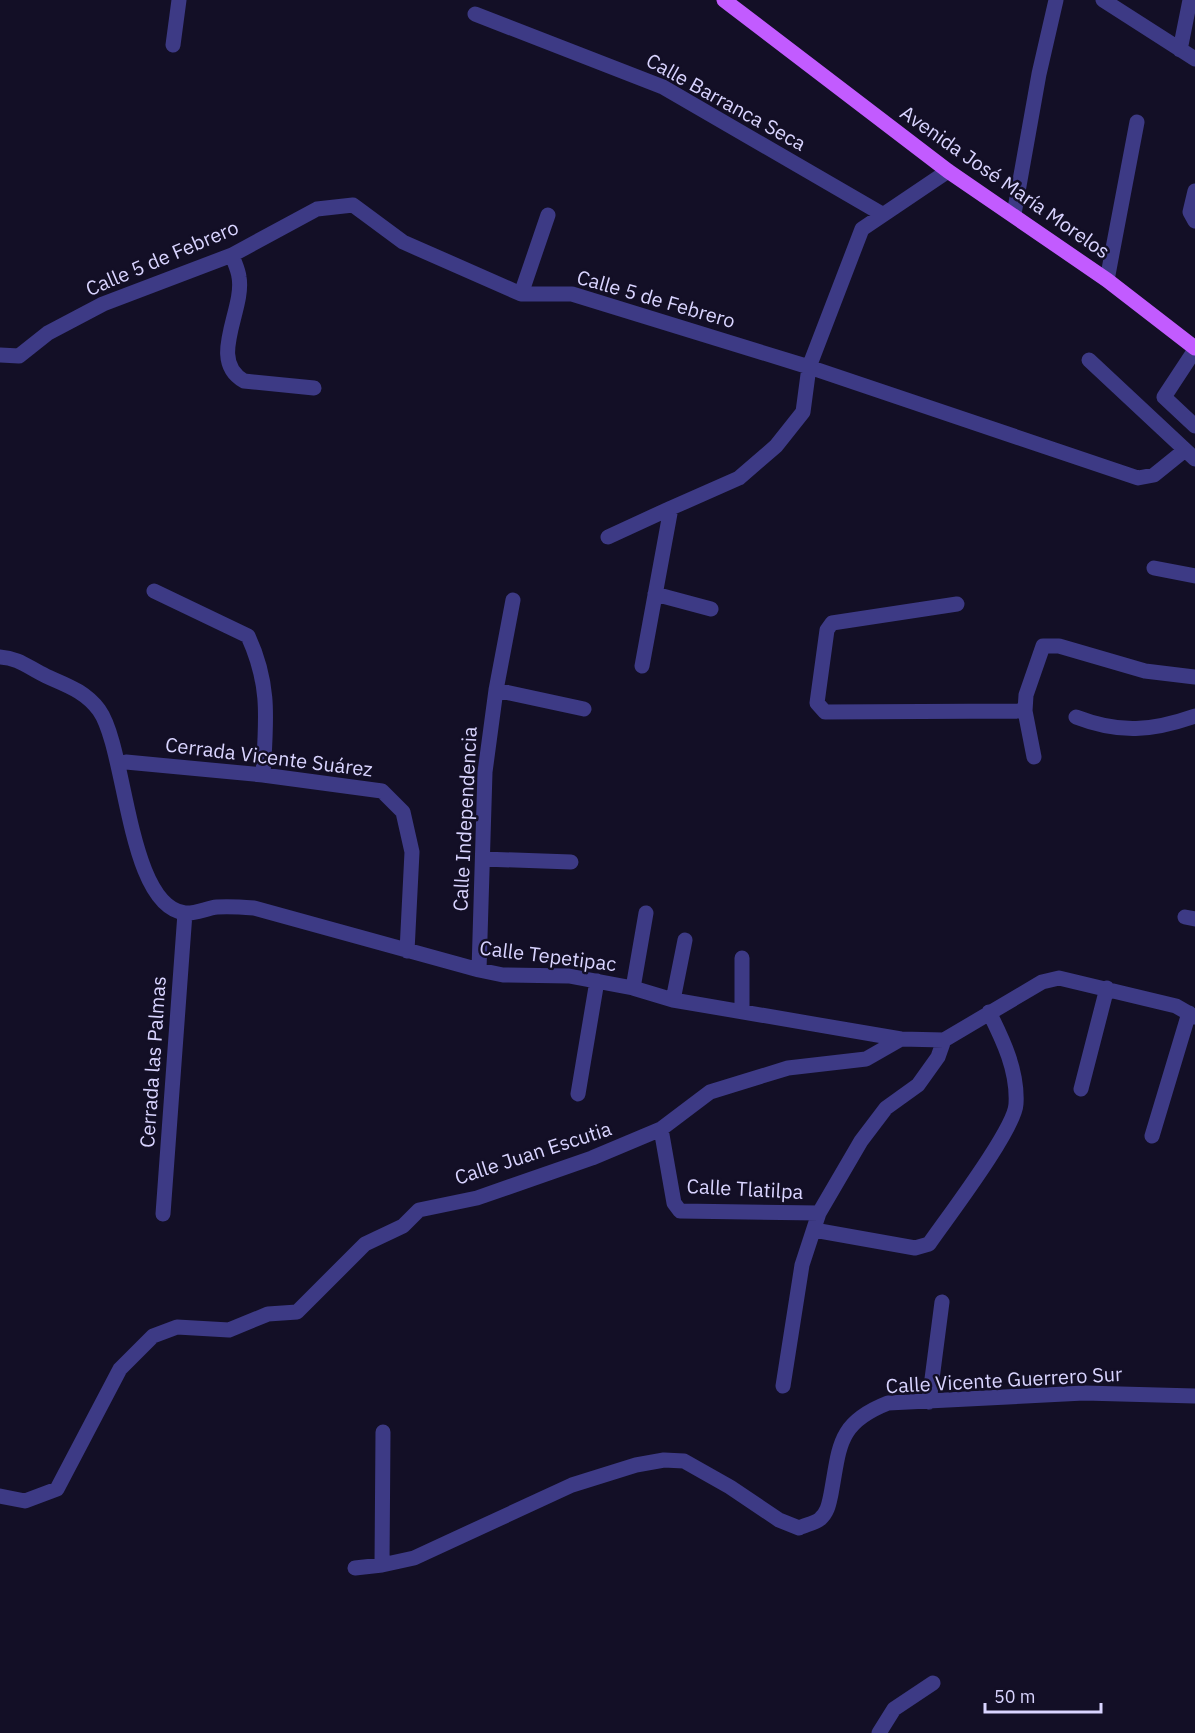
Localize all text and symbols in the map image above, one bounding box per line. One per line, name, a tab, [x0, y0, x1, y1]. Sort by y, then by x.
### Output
street label: Calle Barranca Seca	[642, 46, 811, 157]
street label: Avenida José María Morelos	[895, 99, 1115, 264]
street label: Calle 5 de Febrero	[81, 213, 242, 302]
street label: Calle 5 de Febrero	[574, 263, 738, 334]
street label: Calle Independencia	[446, 726, 483, 912]
street label: Cerrada Vicente Suárez	[164, 730, 374, 783]
street label: Calle Tepetipac	[478, 934, 618, 977]
street label: Cerrada las Palmas	[133, 975, 172, 1149]
street label: Calle Juan Escutia	[451, 1114, 615, 1191]
street label: Calle Tlatilpa	[686, 1172, 804, 1205]
street label: Calle Vicente Guerrero Sur	[885, 1360, 1123, 1399]
scale bar	[985, 1676, 1100, 1714]
text: 50 m	[994, 1685, 1036, 1708]

